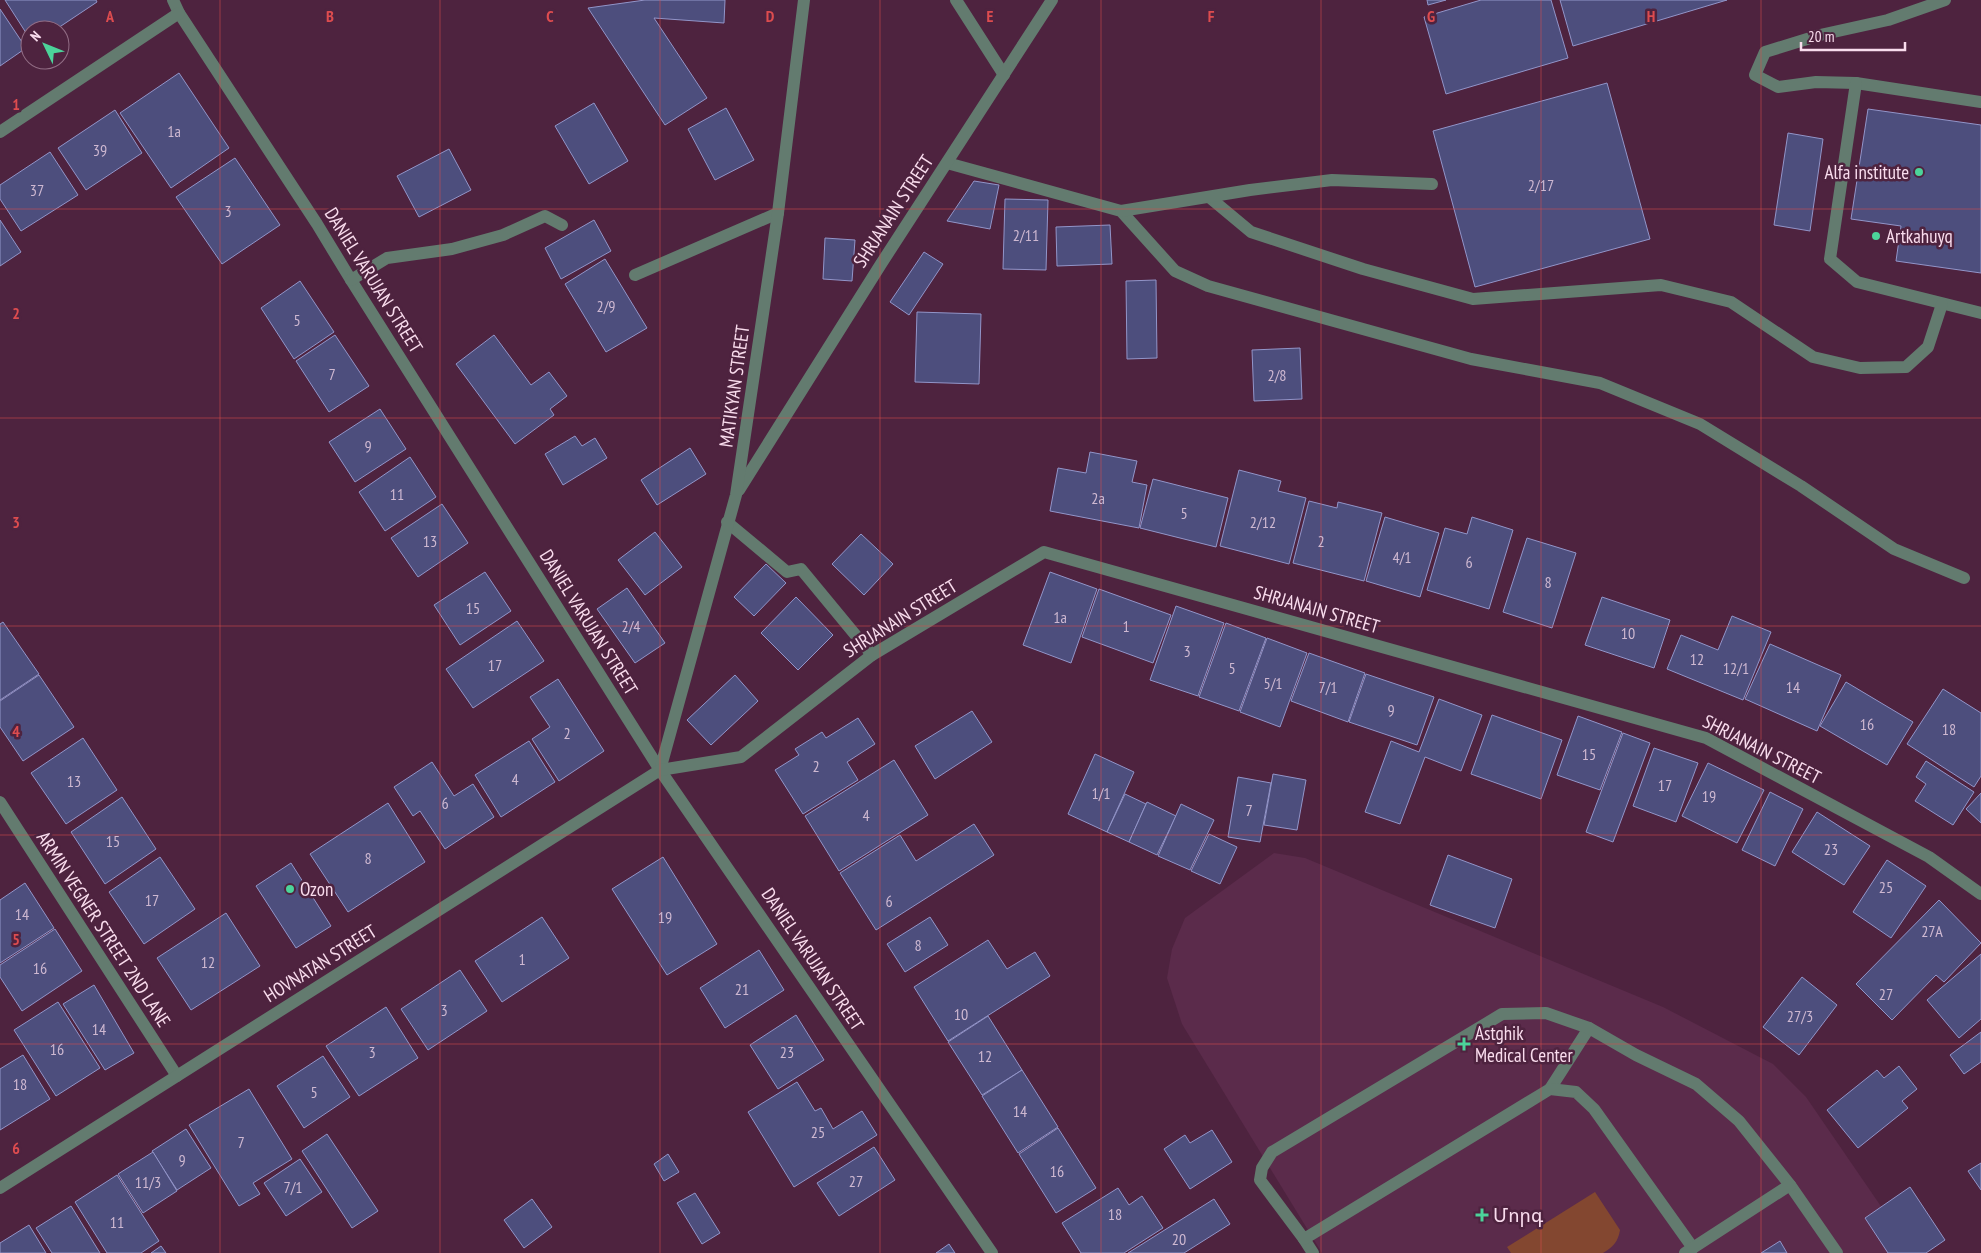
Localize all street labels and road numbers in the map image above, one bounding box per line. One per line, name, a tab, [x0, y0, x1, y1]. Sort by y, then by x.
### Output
street label: SHRJANAIN STREET	[848, 150, 939, 272]
street label: DANIEL VARUJAN STREET	[320, 203, 429, 357]
street label: MATIKYAN STREET	[714, 323, 755, 449]
street label: DANIEL VARUJAN STREET	[535, 545, 644, 699]
street label: SHRJANAIN STREET	[839, 573, 962, 662]
street label: SHRJANAIN STREET	[1251, 580, 1383, 639]
street label: SHRJANAIN STREET	[1699, 709, 1826, 789]
street label: ARMIN VEGNER STREET 2ND LANE	[32, 827, 176, 1031]
street label: DANIEL VARUJAN STREET	[756, 883, 870, 1035]
street label: HOVNATAN STREET	[259, 919, 381, 1007]

